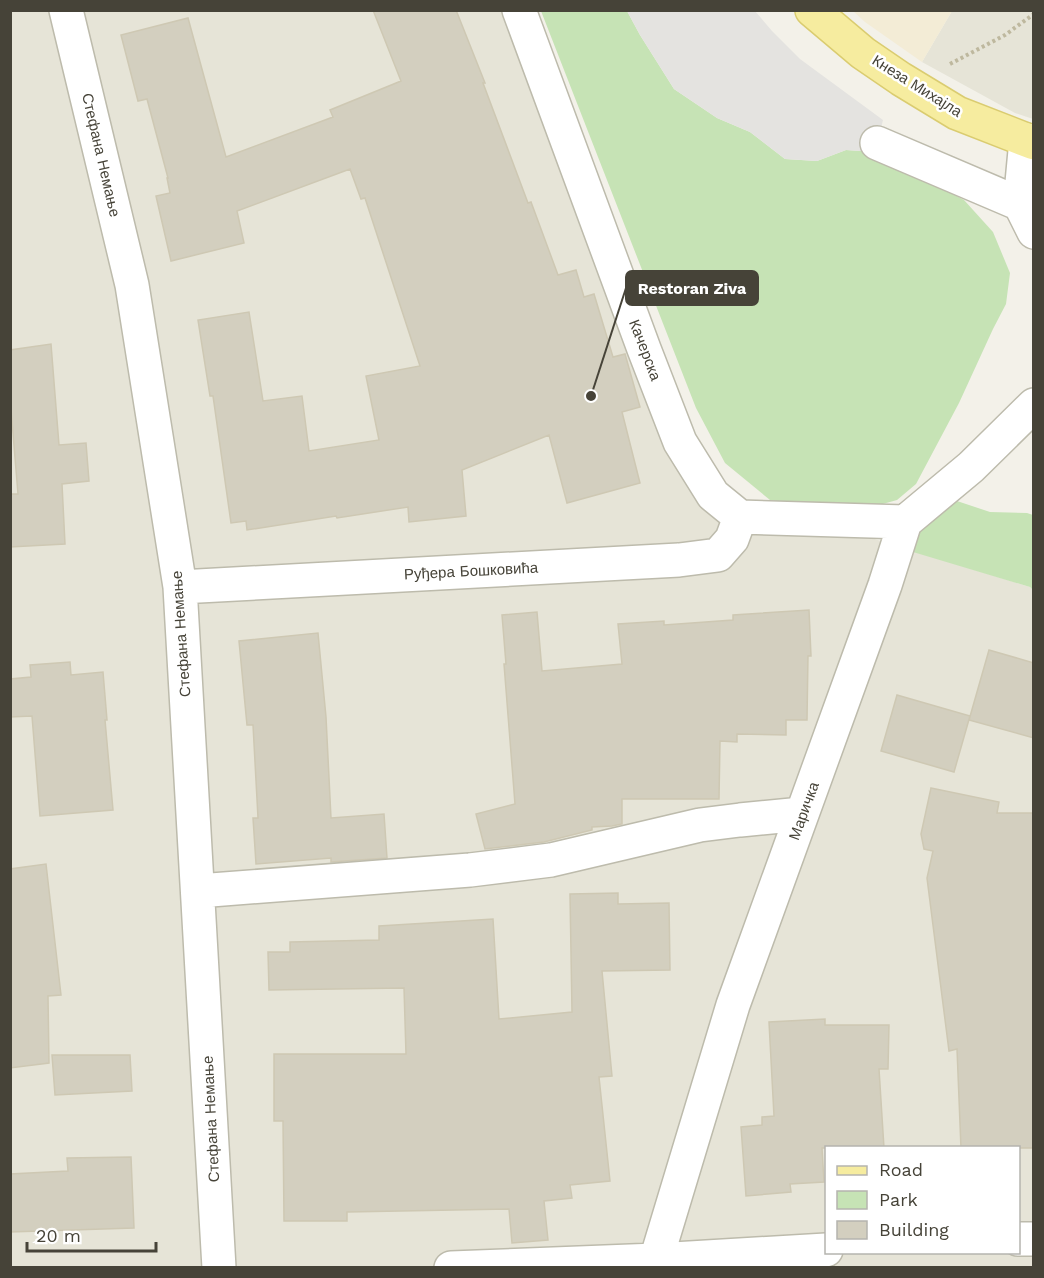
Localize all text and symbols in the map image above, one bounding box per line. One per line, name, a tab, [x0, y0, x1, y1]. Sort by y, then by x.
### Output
street label: Кнеза Михајла	[869, 51, 966, 121]
street label: Стефана Немање	[78, 91, 124, 219]
callout: Restoran Ziva	[626, 271, 758, 305]
text: Restoran Ziva	[638, 279, 747, 298]
street label: Качерска	[625, 317, 665, 384]
street label: Руђера Бошковића	[403, 558, 539, 584]
street label: Стефана Немање	[168, 570, 194, 698]
street label: Маричка	[785, 779, 823, 843]
street label: Стефана Немање	[199, 1055, 223, 1183]
legend	[825, 1146, 1020, 1254]
text: Road	[879, 1159, 923, 1180]
text: Park	[879, 1189, 918, 1210]
scale bar	[27, 1215, 156, 1253]
text: Building	[879, 1219, 949, 1240]
text: 20 m	[36, 1225, 81, 1246]

